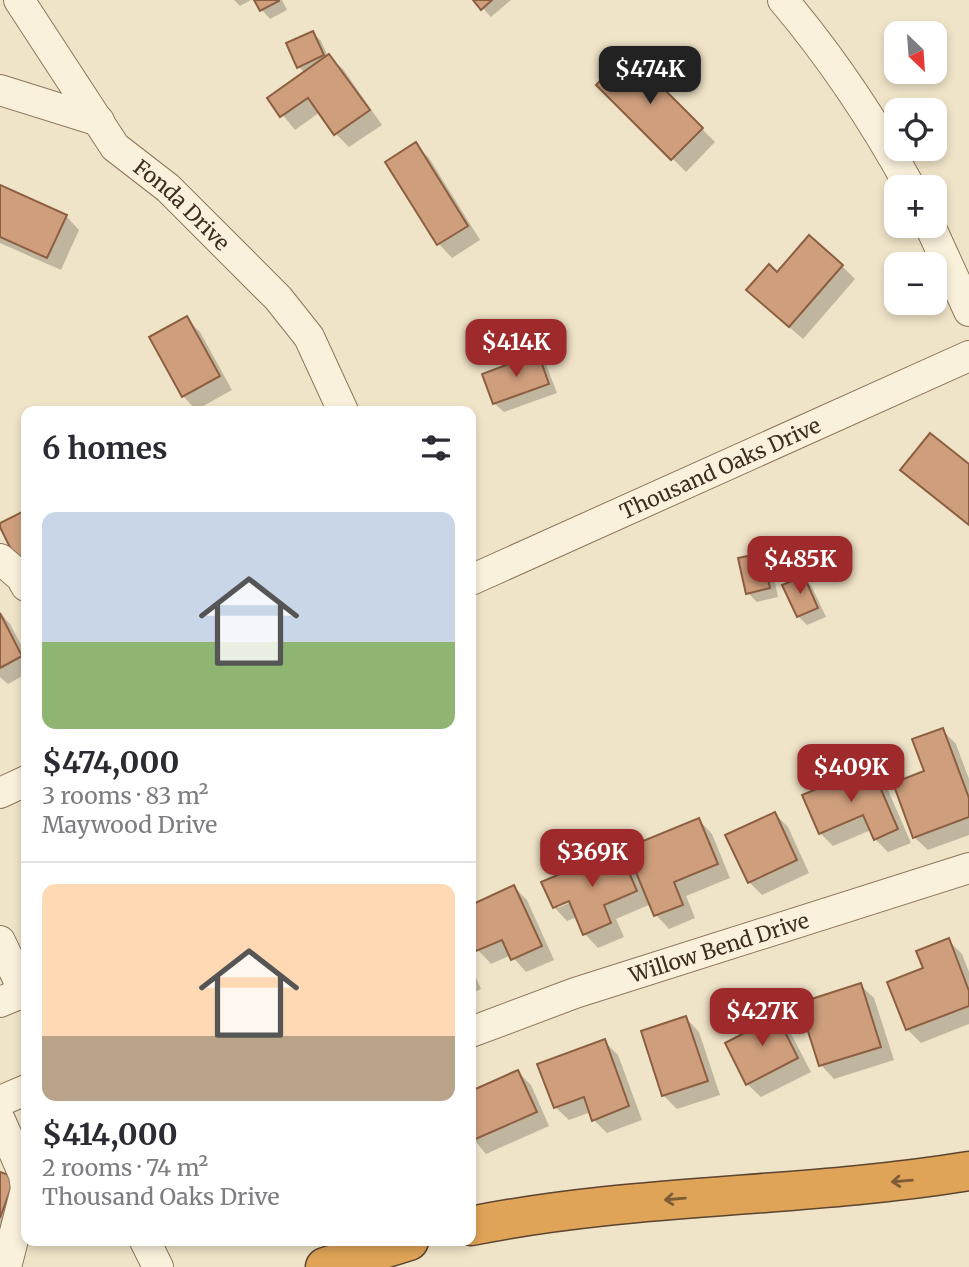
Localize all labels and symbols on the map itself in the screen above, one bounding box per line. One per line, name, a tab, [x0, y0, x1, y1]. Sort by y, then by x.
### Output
north arrow	[884, 21, 947, 84]
pin: $474K	[601, 46, 699, 106]
street label: Fonda Drive	[128, 153, 236, 256]
pin: $414K	[467, 320, 565, 379]
street label: Thousand Oaks Drive	[615, 411, 825, 525]
pin: $485K	[751, 536, 849, 596]
pin: $409K	[802, 744, 900, 804]
pin: $369K	[543, 830, 641, 889]
street label: Willow Bend Drive	[625, 906, 812, 989]
pin: $427K	[713, 988, 811, 1048]
one-way arrow	[891, 1175, 913, 1188]
one-way arrow	[664, 1193, 687, 1206]

